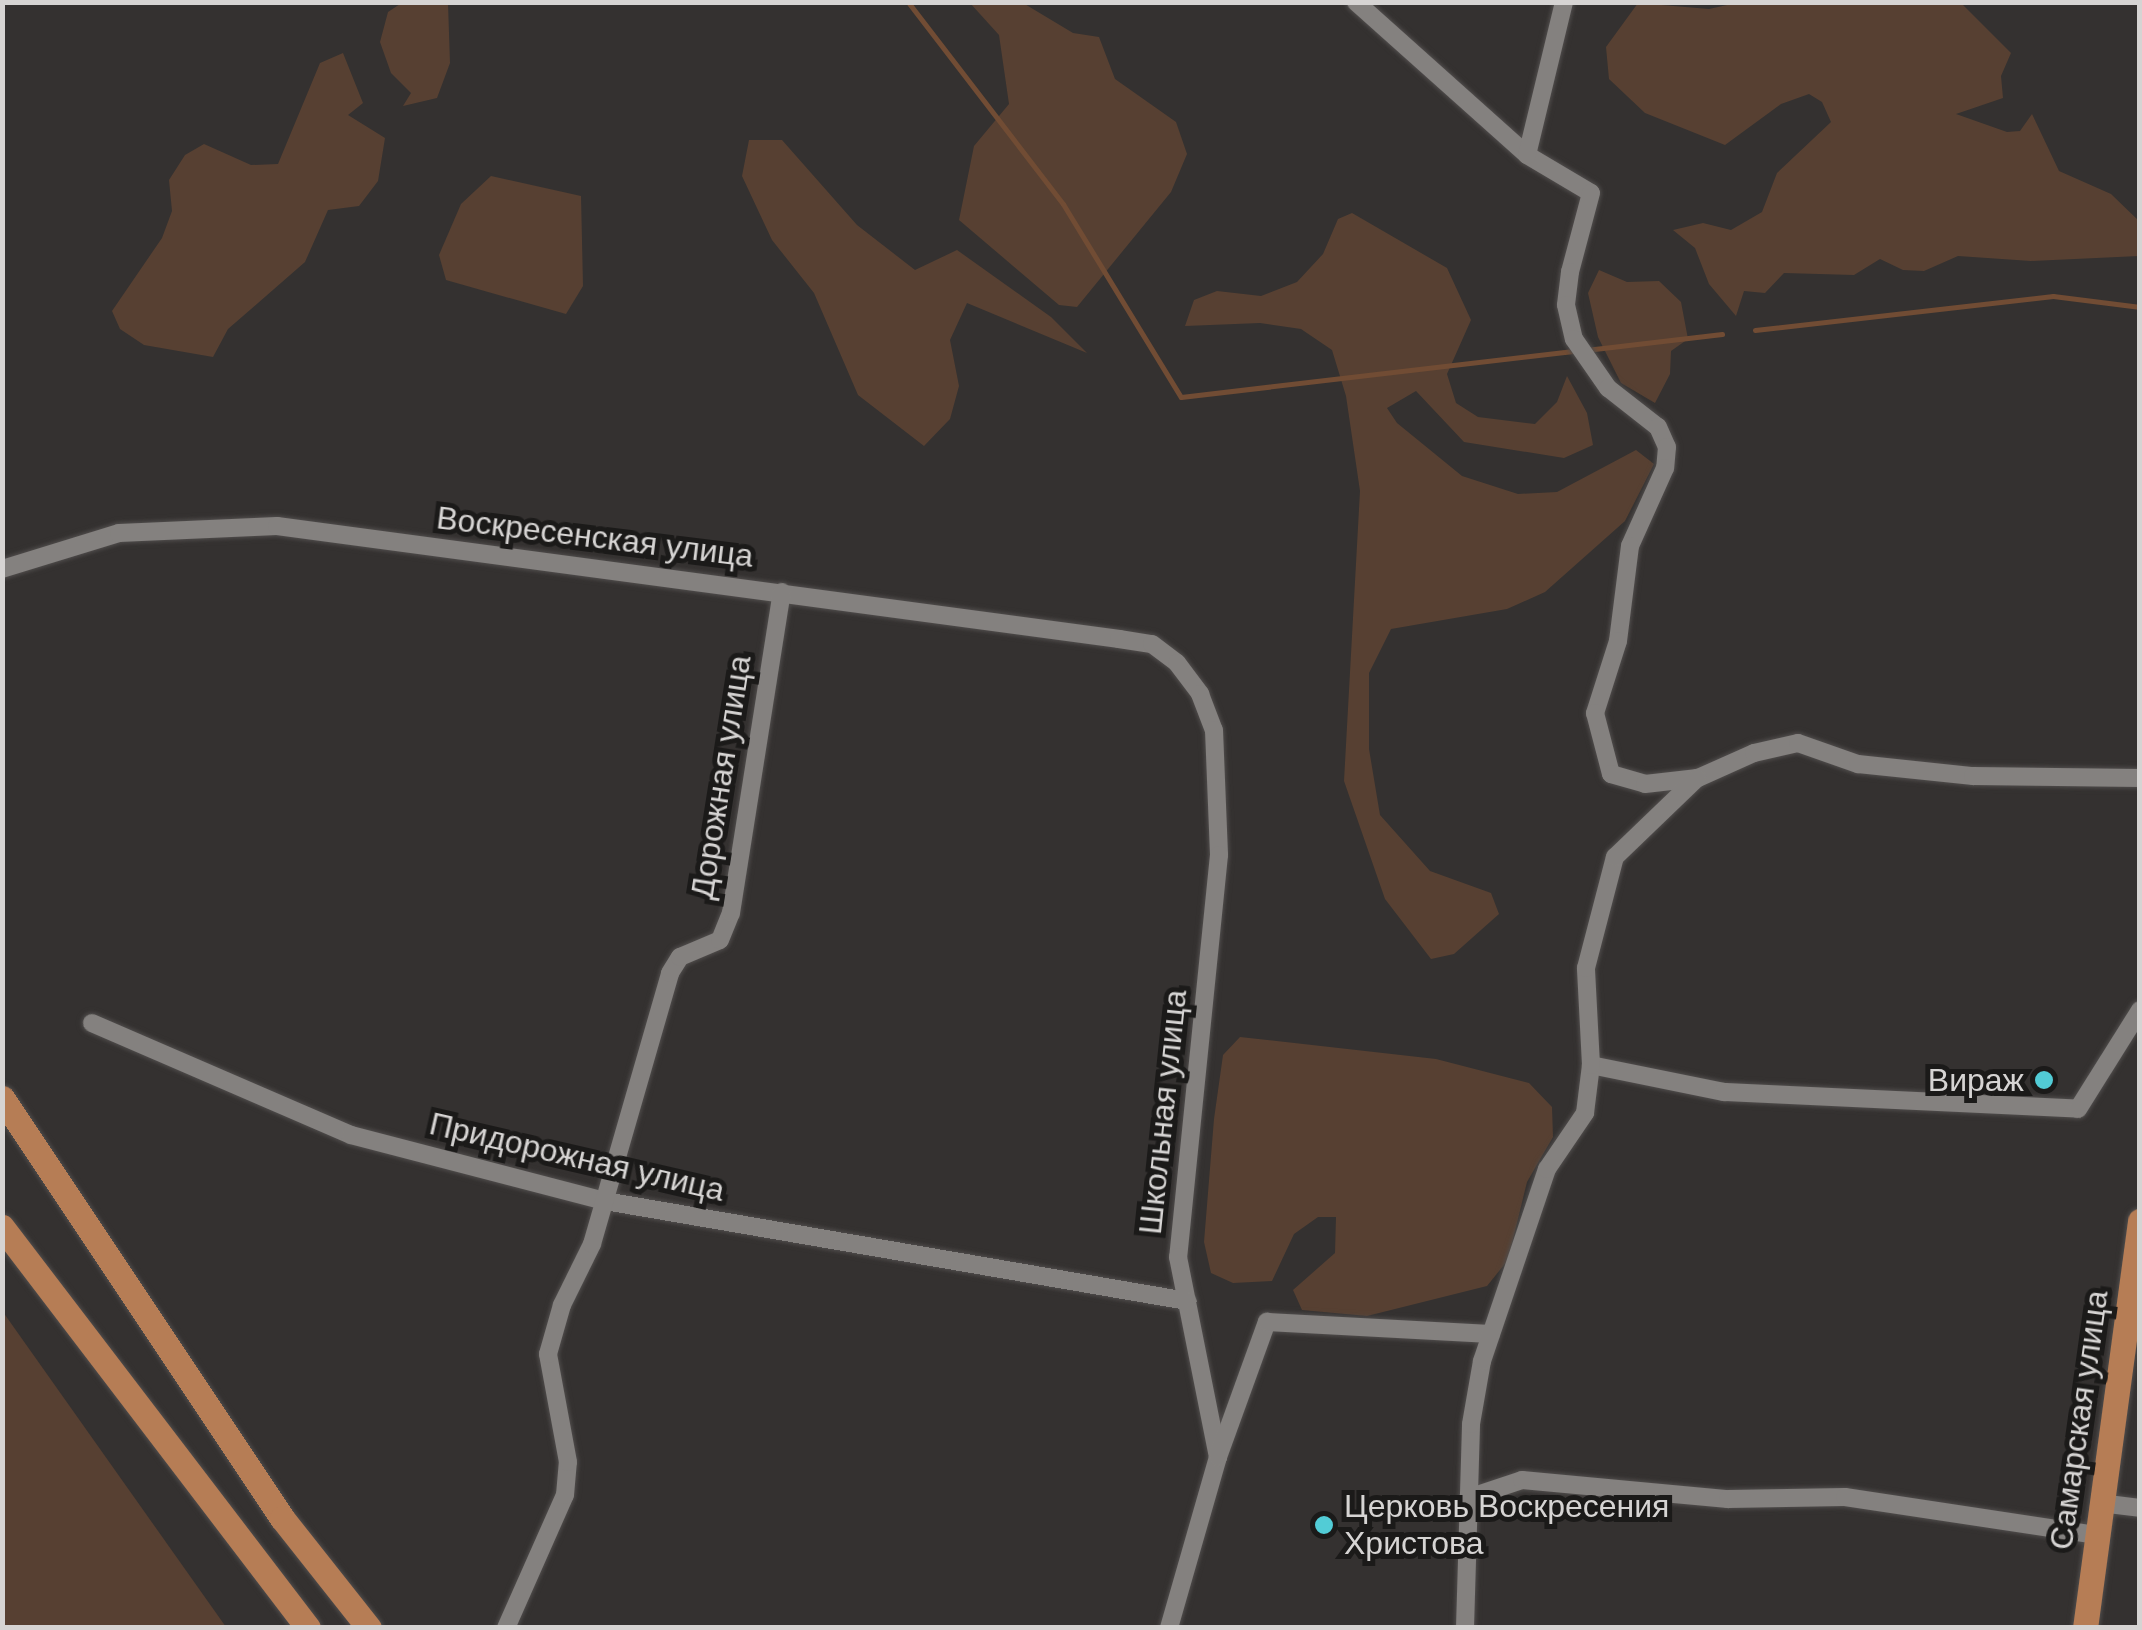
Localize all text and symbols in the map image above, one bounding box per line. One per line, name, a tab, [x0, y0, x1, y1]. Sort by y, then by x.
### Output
street label: Воскресенская улица	[434, 499, 756, 575]
street label: Дорожная улица	[683, 652, 759, 902]
street label: Школьная улица	[1131, 988, 1195, 1236]
place label: Вираж	[1928, 1061, 2024, 1099]
marker: Вираж	[2033, 1069, 2055, 1091]
street label: Придорожная улица	[426, 1104, 728, 1210]
street label: Самарская улица	[2042, 1288, 2116, 1552]
place label: Церковь Воскресения Христова	[1344, 1488, 1669, 1563]
marker: Церковь Воскресения Христова	[1313, 1514, 1335, 1536]

